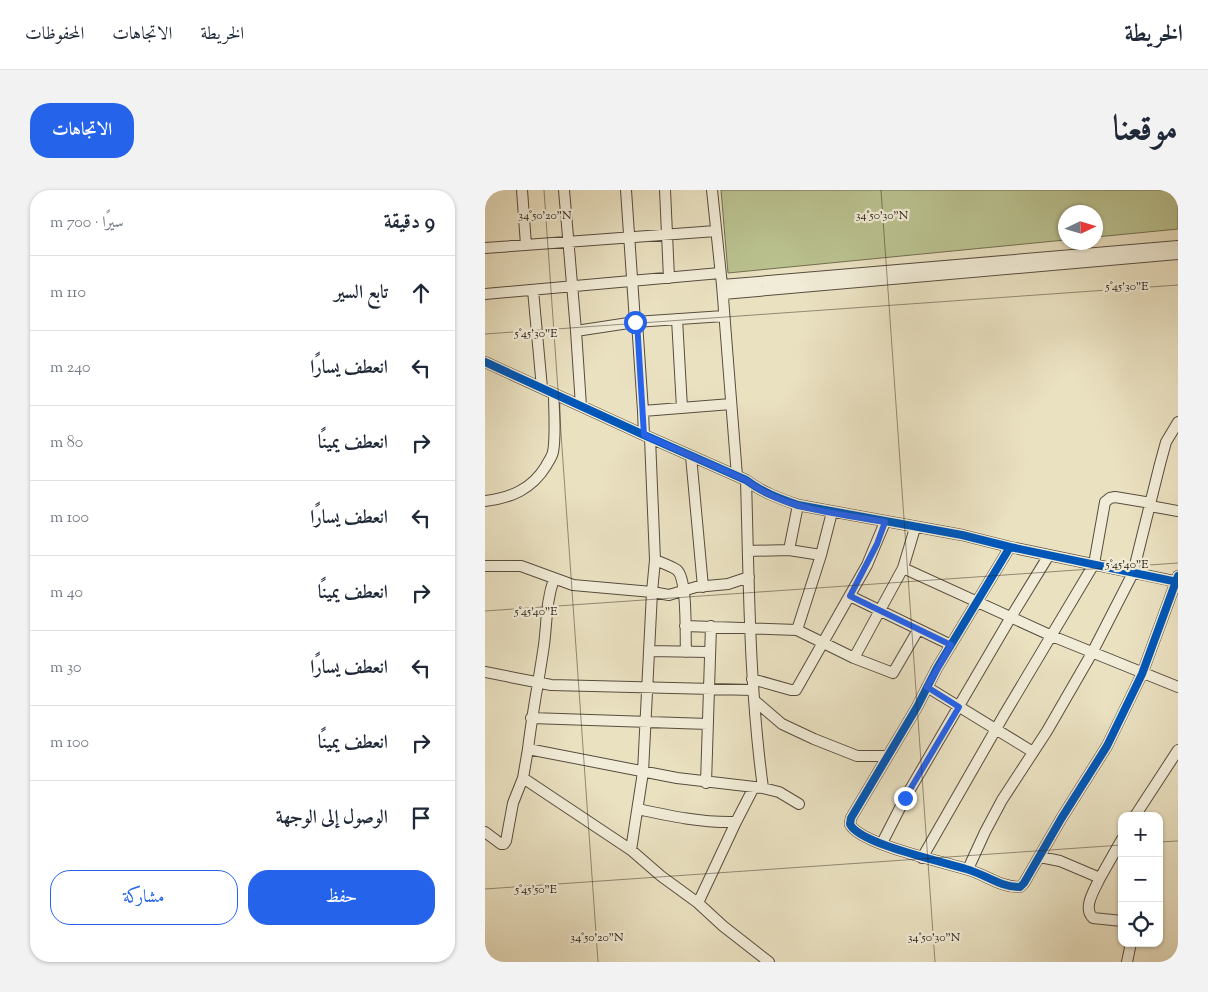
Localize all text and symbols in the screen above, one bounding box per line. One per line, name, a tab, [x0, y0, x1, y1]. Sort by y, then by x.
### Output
text: الخريطة	[1125, 18, 1183, 52]
text: المحفوظات	[25, 22, 84, 48]
text: الاتجاهات	[112, 22, 172, 48]
text: الخريطة	[200, 22, 244, 48]
button: الاتجاهات	[30, 103, 134, 158]
text: موقعنا	[1113, 105, 1178, 156]
north arrow	[1058, 205, 1103, 250]
text: 34°50'20"N	[518, 207, 572, 225]
text: 34°50'30"N	[856, 207, 909, 225]
text: 9 دقيقة	[384, 208, 435, 238]
text: سيرًا · 700 m	[50, 212, 124, 235]
text: 5°45'30"E	[1105, 278, 1149, 296]
icon: ahead	[407, 279, 435, 307]
text: تابع السير	[334, 280, 388, 307]
text: 110 m	[50, 282, 86, 305]
route start	[624, 311, 647, 334]
text: 5°45'30"E	[514, 325, 558, 343]
icon: left	[407, 354, 435, 382]
text: انعطف يسارًا	[310, 355, 388, 382]
text: 240 m	[50, 357, 91, 380]
icon: right	[407, 429, 435, 457]
text: انعطف يمينًا	[318, 430, 388, 457]
text: 80 m	[50, 432, 83, 455]
icon: left	[407, 504, 435, 532]
text: انعطف يسارًا	[310, 505, 388, 532]
text: 100 m	[50, 507, 89, 530]
text: 5°45'40"E	[1105, 556, 1149, 574]
icon: right	[407, 579, 435, 607]
text: انعطف يمينًا	[318, 580, 388, 607]
text: 40 m	[50, 582, 83, 605]
text: 5°45'40"E	[514, 603, 558, 621]
icon: left	[407, 654, 435, 682]
text: انعطف يسارًا	[310, 655, 388, 682]
text: 30 m	[50, 657, 81, 680]
icon: right	[407, 729, 435, 757]
text: انعطف يمينًا	[318, 730, 388, 757]
text: 100 m	[50, 732, 89, 755]
route end	[894, 787, 917, 810]
icon: arrive	[407, 804, 435, 832]
text: الوصول إلى الوجهة	[276, 805, 388, 832]
map controls	[1118, 812, 1163, 947]
button: +	[1118, 812, 1163, 857]
button: −	[1118, 857, 1163, 902]
button: مشاركة	[50, 870, 238, 925]
button: حفظ	[248, 870, 435, 925]
text: 5°45'50"E	[514, 881, 558, 899]
button: locate	[1118, 902, 1163, 947]
text: 34°50'20"N	[570, 929, 624, 947]
text: 34°50'30"N	[908, 929, 961, 947]

